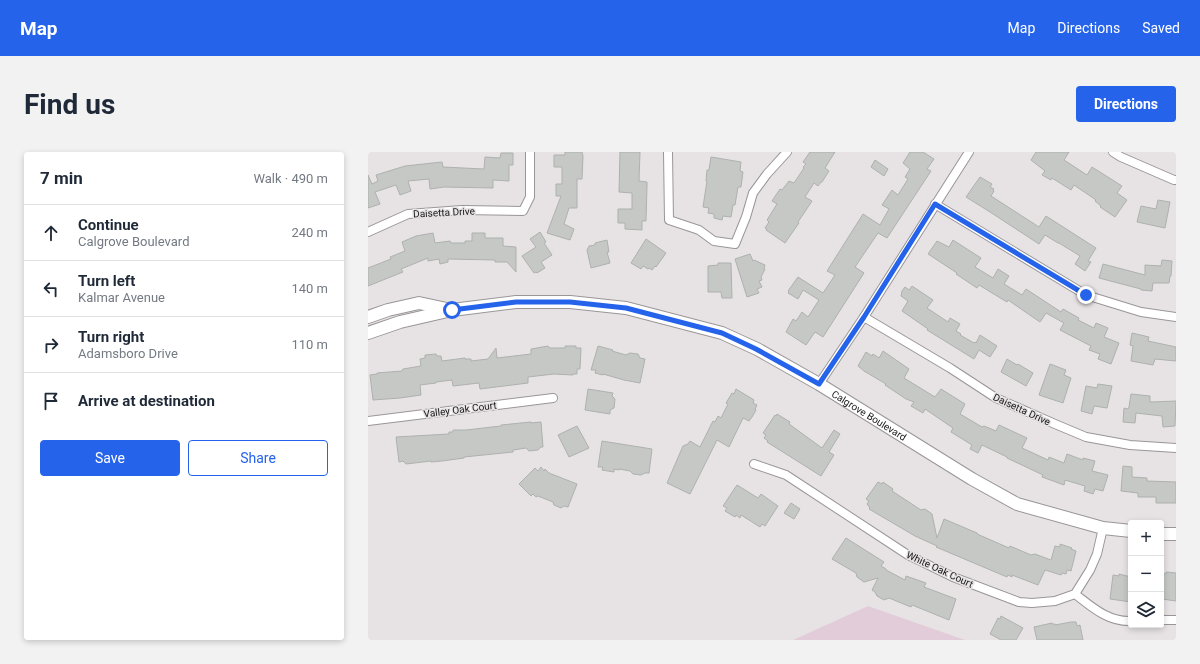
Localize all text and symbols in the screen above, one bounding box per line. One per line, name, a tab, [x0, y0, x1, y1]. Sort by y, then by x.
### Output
text: Map	[20, 17, 58, 40]
text: Map	[1008, 20, 1035, 36]
text: Directions	[1057, 20, 1120, 36]
text: Saved	[1142, 20, 1180, 36]
button: Directions	[1076, 86, 1176, 122]
text: Find us	[24, 88, 115, 121]
text: 7 min	[40, 168, 83, 188]
text: Walk · 490 m	[253, 171, 328, 186]
street label: Daisetta Drive	[413, 205, 475, 220]
text: Continue	[78, 216, 139, 234]
icon: ahead	[40, 222, 62, 244]
text: 240 m	[291, 225, 328, 240]
text: Calgrove Boulevard	[78, 234, 189, 249]
text: Turn left	[78, 272, 135, 290]
icon: left	[40, 278, 62, 300]
text: 140 m	[291, 281, 328, 296]
route end	[1077, 286, 1095, 304]
text: Kalmar Avenue	[78, 290, 165, 305]
route start	[443, 301, 461, 319]
text: Turn right	[78, 328, 144, 346]
icon: right	[40, 334, 62, 356]
text: 110 m	[291, 337, 328, 352]
text: Adamsboro Drive	[78, 346, 178, 361]
street label: Calgrove Boulevard	[830, 388, 908, 443]
icon: arrive	[40, 390, 62, 412]
street label: Daisetta Drive	[991, 391, 1052, 428]
text: Arrive at destination	[78, 392, 215, 410]
street label: Valley Oak Court	[423, 400, 497, 419]
button: Save	[40, 440, 180, 476]
button: Share	[188, 440, 328, 476]
map controls	[1128, 520, 1164, 628]
button: +	[1128, 520, 1164, 556]
street label: White Oak Court	[905, 549, 975, 590]
button: −	[1128, 556, 1164, 592]
button: layers	[1128, 592, 1164, 628]

